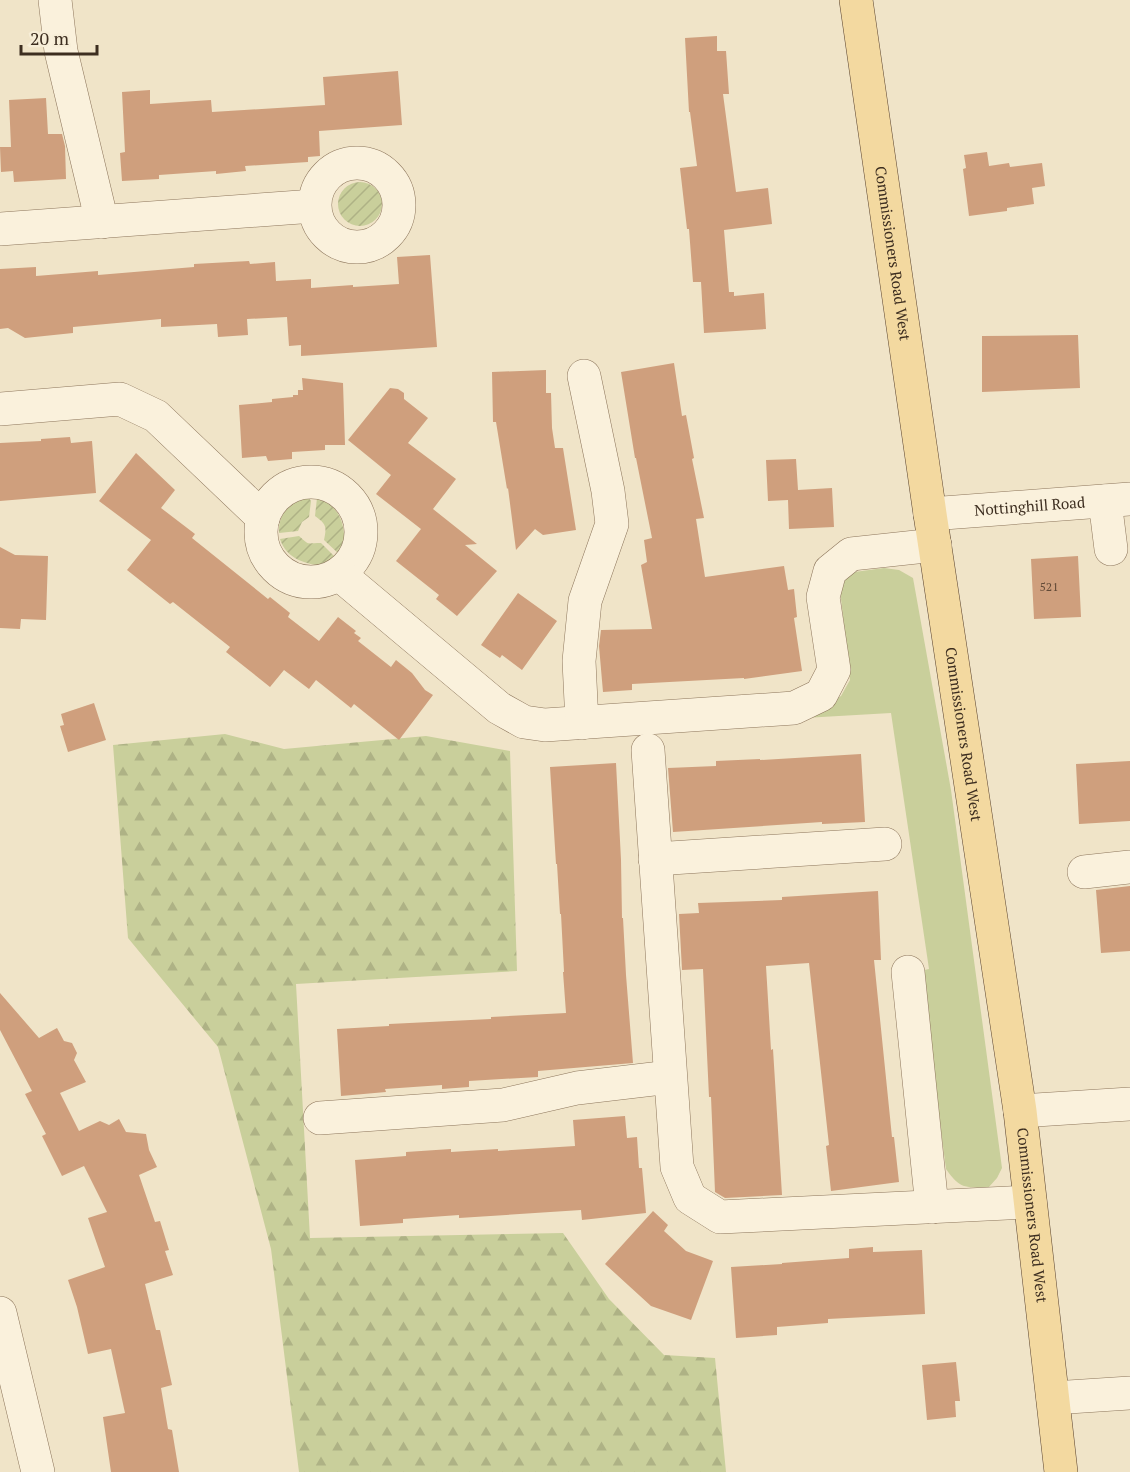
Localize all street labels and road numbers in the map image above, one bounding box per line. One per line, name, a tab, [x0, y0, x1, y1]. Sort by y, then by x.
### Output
street label: Commissioners Road West	[871, 165, 916, 342]
street label: Nottinghill Road	[974, 491, 1086, 520]
street label: Commissioners Road West	[941, 646, 987, 823]
street label: Commissioners Road West	[1013, 1127, 1053, 1304]

